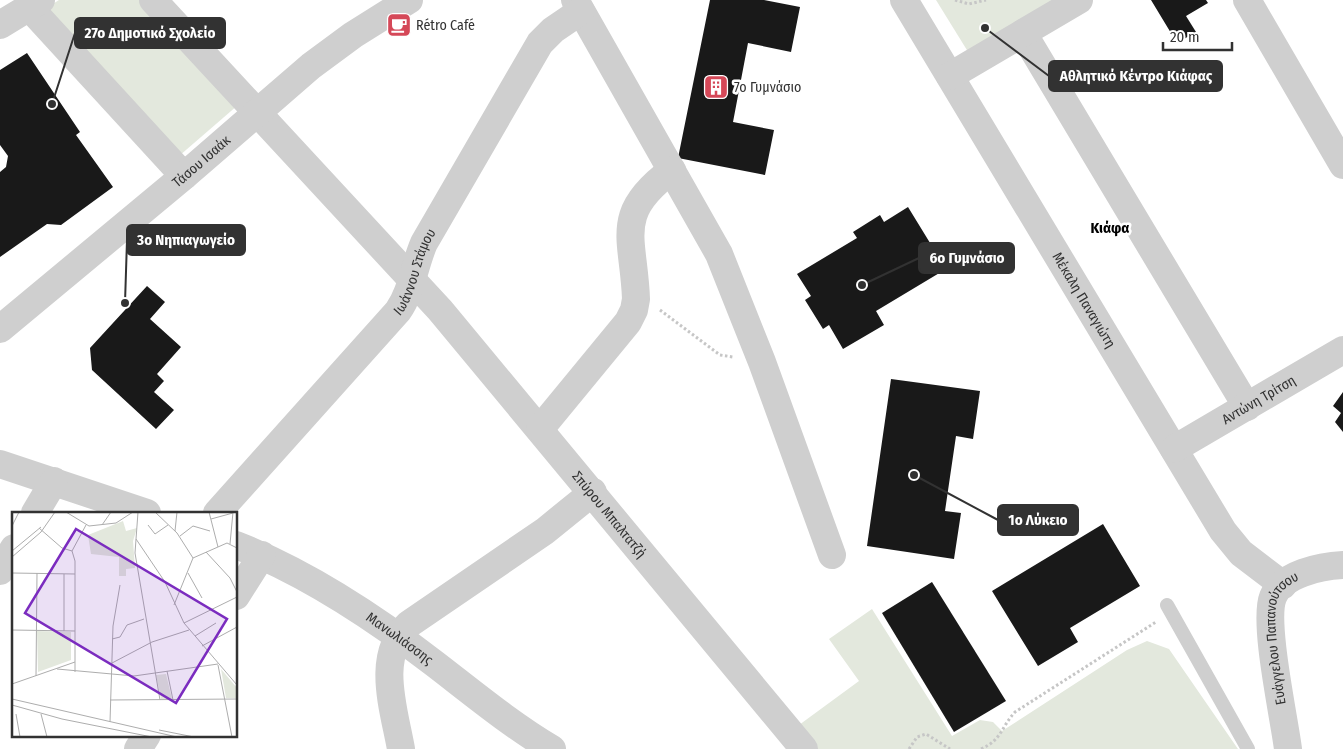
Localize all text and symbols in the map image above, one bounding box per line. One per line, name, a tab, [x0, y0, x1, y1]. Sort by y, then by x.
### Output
cafe icon: Rétro Café	[386, 12, 412, 38]
place label: Rétro Café	[416, 17, 475, 34]
callout: 27ο Δημοτικό Σχολείο	[75, 18, 225, 48]
scale bar	[1163, 20, 1232, 52]
text: 27ο Δημοτικό Σχολείο	[84, 24, 215, 42]
text: 20 m	[1170, 28, 1200, 46]
callout: Αθλητικό Κέντρο Κιάφας	[1049, 61, 1222, 91]
text: Αθλητικό Κέντρο Κιάφας	[1059, 67, 1213, 85]
building icon: 7ο Γυμνάσιο	[703, 74, 729, 100]
place label: 7ο Γυμνάσιο	[734, 79, 801, 96]
street label: Τάσου Ισαάκ	[169, 132, 234, 191]
district label: Κιάφα	[1091, 219, 1129, 237]
callout: 3ο Νηπιαγωγείο	[127, 225, 245, 255]
street label: Ιωάννου Στάμου	[390, 226, 440, 319]
text: 3ο Νηπιαγωγείο	[136, 231, 235, 249]
callout: 6ο Γυμνάσιο	[919, 243, 1014, 273]
text: 6ο Γυμνάσιο	[929, 249, 1005, 267]
street label: Μέκαλη Παναγιώτη	[1049, 249, 1119, 351]
street label: Αντώνη Τρίτση	[1219, 372, 1299, 428]
street label: Σπύρου Μπαλτατζή	[568, 468, 650, 561]
callout: 1ο Λύκειο	[998, 505, 1078, 535]
text: 1ο Λύκειο	[1008, 511, 1068, 529]
inset map	[12, 512, 238, 736]
street label: Ευάγγελου Παπανούτσου	[1262, 568, 1301, 706]
street label: Μανωλιάσσης	[363, 609, 436, 669]

